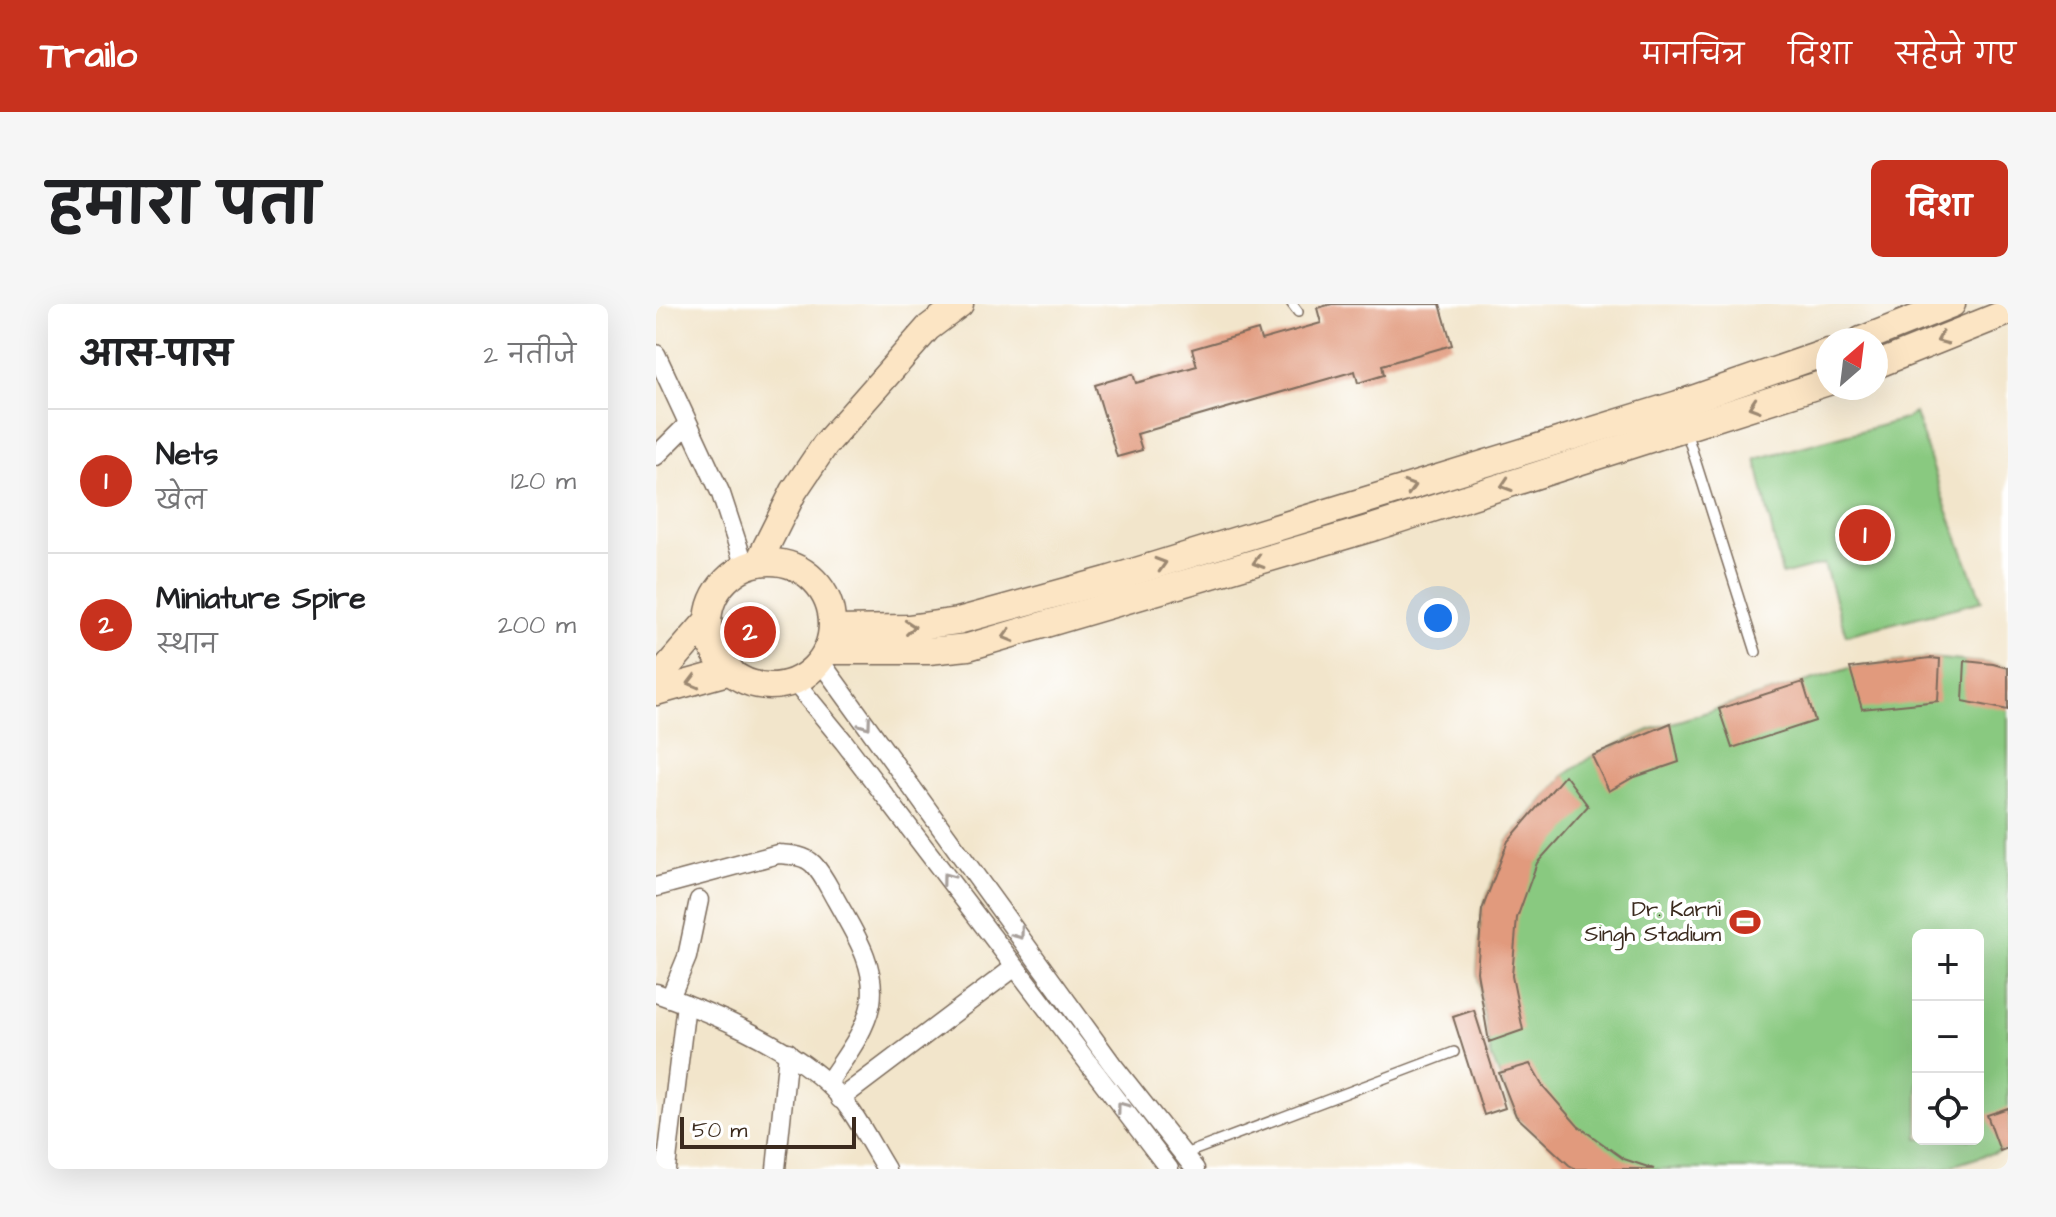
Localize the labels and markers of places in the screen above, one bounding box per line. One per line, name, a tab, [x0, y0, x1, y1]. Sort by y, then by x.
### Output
pin: 1	[1839, 505, 1891, 565]
pin: 2	[724, 602, 776, 662]
place label: Dr. Karni Singh Stadium	[1584, 894, 1721, 951]
sports icon: Dr. Karni Singh Stadium	[1728, 905, 1762, 939]

